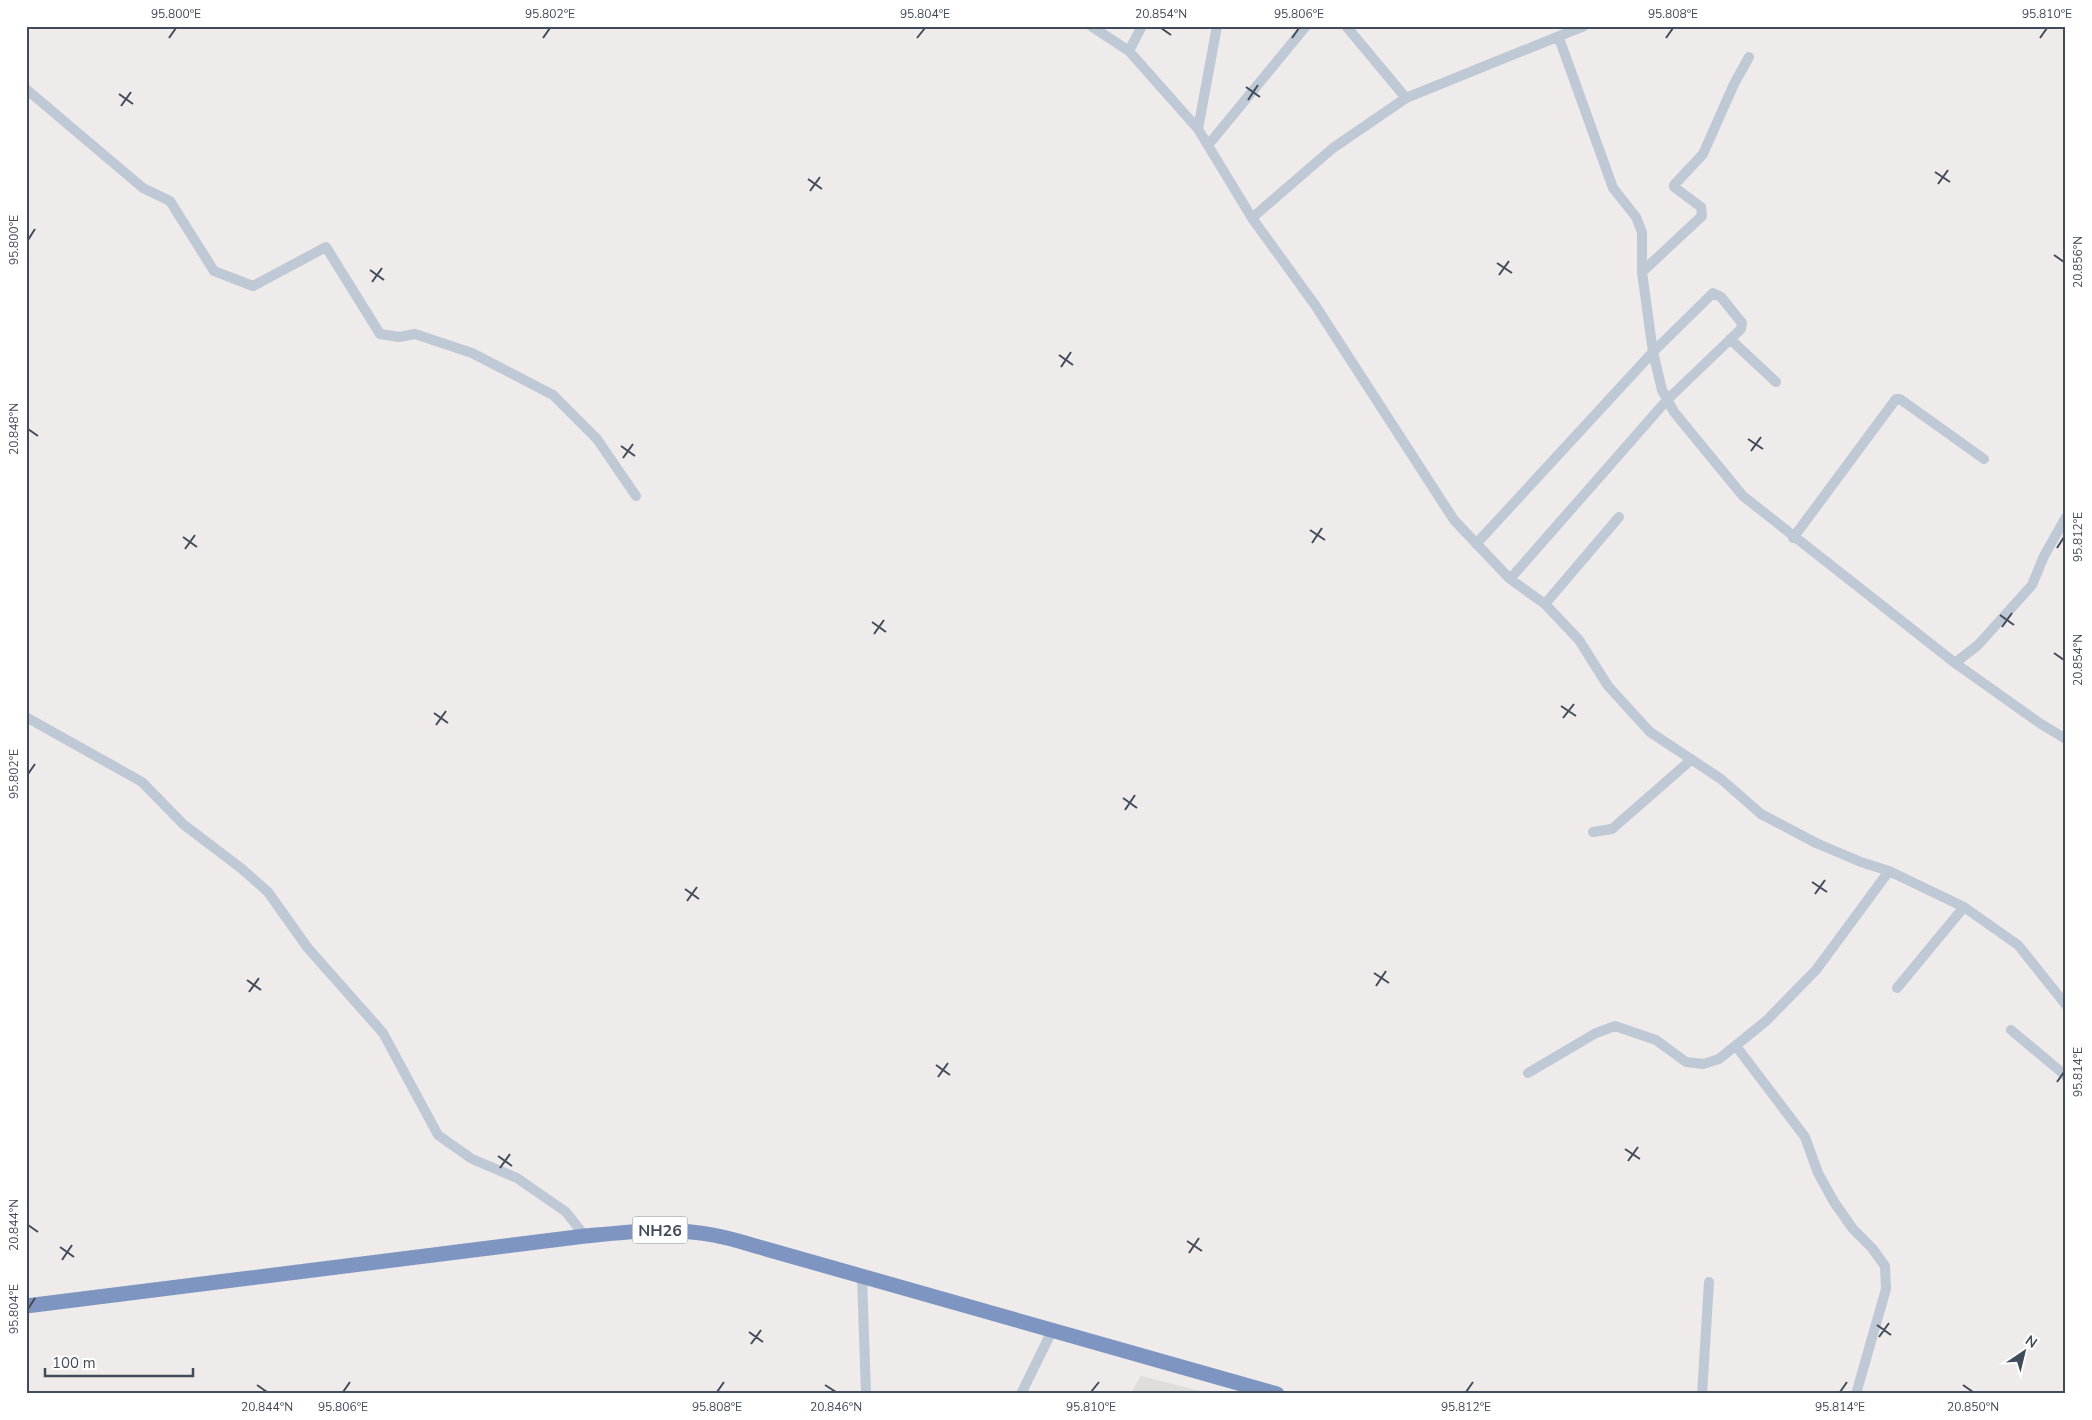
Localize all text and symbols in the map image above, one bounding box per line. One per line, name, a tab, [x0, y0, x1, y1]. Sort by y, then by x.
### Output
text: 95.800°E	[151, 6, 201, 22]
text: 95.802°E	[525, 6, 575, 22]
text: 95.804°E	[900, 6, 950, 22]
text: 20.854°N	[1135, 6, 1187, 22]
text: 95.806°E	[1274, 6, 1324, 22]
text: 95.808°E	[1648, 6, 1698, 22]
text: 95.810°E	[2022, 6, 2072, 22]
text: 95.800°E	[6, 215, 22, 265]
text: 20.856°N	[2070, 236, 2086, 288]
text: 20.848°N	[6, 403, 22, 455]
text: 95.812°E	[2070, 512, 2086, 562]
text: 20.854°N	[2070, 634, 2086, 686]
text: 95.802°E	[6, 749, 22, 799]
text: 95.814°E	[2070, 1047, 2086, 1097]
text: 20.844°N	[6, 1199, 22, 1251]
road number: NH26	[632, 1216, 688, 1244]
text: 95.804°E	[6, 1284, 22, 1334]
north arrow	[2000, 1328, 2050, 1378]
text: N	[2021, 1331, 2041, 1353]
scale bar	[45, 1345, 192, 1377]
text: 100 m	[52, 1353, 96, 1373]
text: 20.844°N	[241, 1399, 293, 1415]
text: 95.806°E	[318, 1399, 368, 1415]
text: 95.808°E	[692, 1399, 742, 1415]
text: 20.846°N	[810, 1399, 862, 1415]
text: 95.810°E	[1066, 1399, 1116, 1415]
text: 95.812°E	[1441, 1399, 1491, 1415]
text: 95.814°E	[1815, 1399, 1865, 1415]
text: 20.850°N	[1947, 1399, 1999, 1415]

